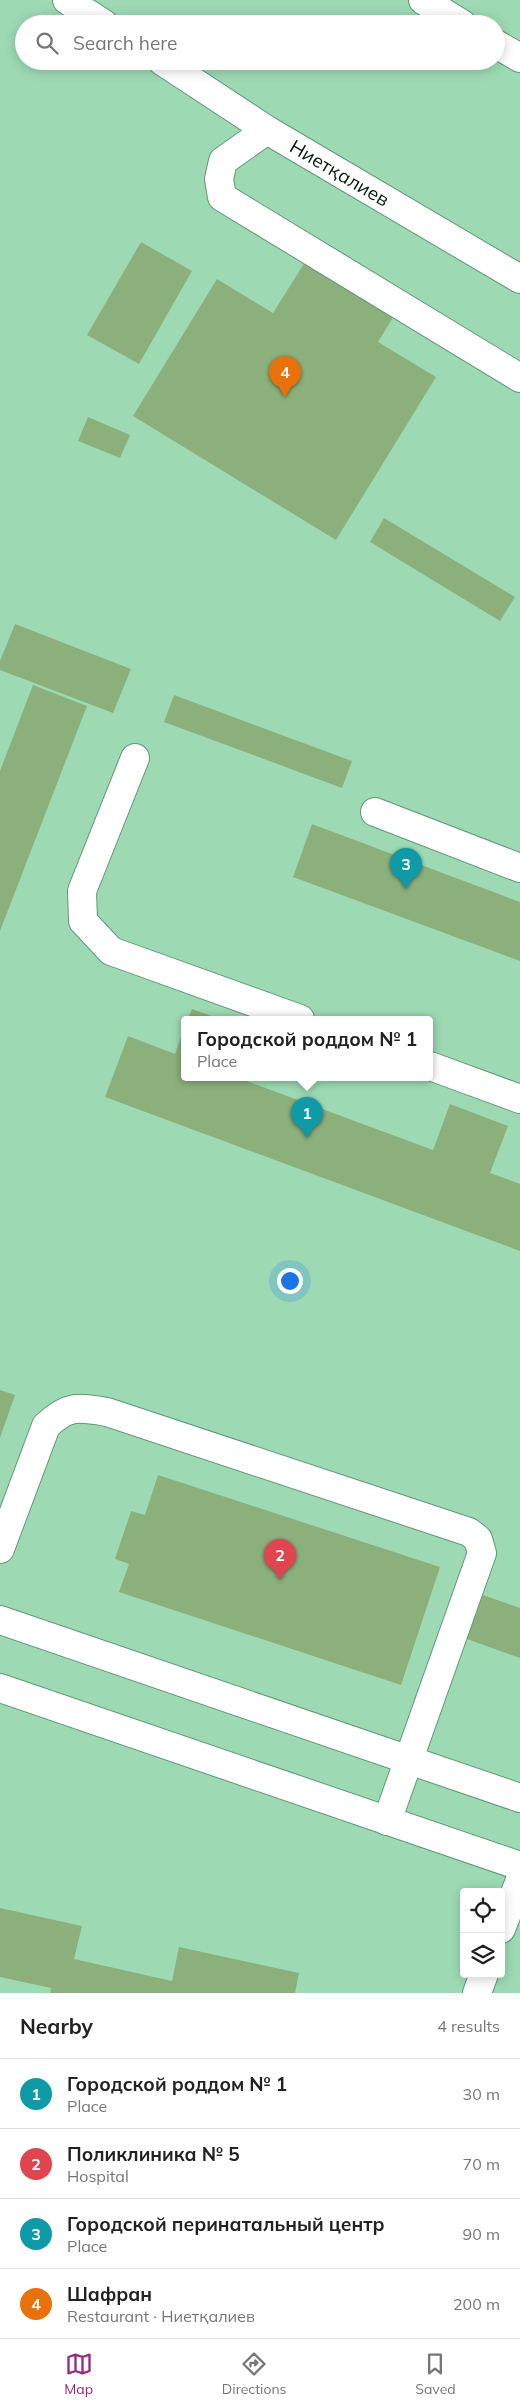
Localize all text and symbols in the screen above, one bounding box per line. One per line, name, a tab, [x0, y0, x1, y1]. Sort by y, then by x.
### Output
search box	[15, 15, 505, 70]
icon: search	[33, 29, 61, 57]
text: Search here	[73, 31, 177, 55]
street label: Ниетқалиев	[286, 134, 394, 211]
pin: 4	[269, 356, 301, 397]
pin: 3	[390, 848, 422, 889]
popup	[181, 1016, 433, 1081]
text: Городской роддом № 1	[197, 1027, 417, 1051]
text: Place	[197, 1051, 237, 1071]
pin: 1	[291, 1097, 323, 1138]
your location	[277, 1268, 303, 1294]
pin: 2	[264, 1539, 296, 1580]
map controls	[460, 1888, 505, 1978]
button: locate	[460, 1888, 505, 1933]
button: layers	[460, 1933, 505, 1978]
text: Nearby	[20, 2013, 93, 2039]
text: 4 results	[437, 2016, 500, 2036]
text: Городской роддом № 1	[67, 2072, 287, 2096]
text: 1	[31, 2084, 41, 2104]
text: 30 m	[463, 2084, 500, 2104]
text: Place	[67, 2096, 107, 2116]
text: Поликлиника № 5	[67, 2142, 240, 2166]
text: 2	[31, 2154, 41, 2174]
text: 70 m	[463, 2154, 500, 2174]
text: Hospital	[67, 2166, 129, 2186]
text: Городской перинатальный центр	[67, 2212, 385, 2236]
text: 3	[31, 2224, 41, 2244]
text: 90 m	[463, 2224, 500, 2244]
text: Place	[67, 2236, 107, 2256]
text: Шафран	[67, 2282, 152, 2306]
text: 4	[31, 2294, 41, 2314]
text: 200 m	[453, 2294, 500, 2314]
text: Restaurant · Ниетқалиев	[67, 2306, 255, 2326]
tab: Map	[64, 2350, 93, 2398]
tab: Directions	[222, 2350, 287, 2398]
tab: Saved	[415, 2350, 456, 2398]

